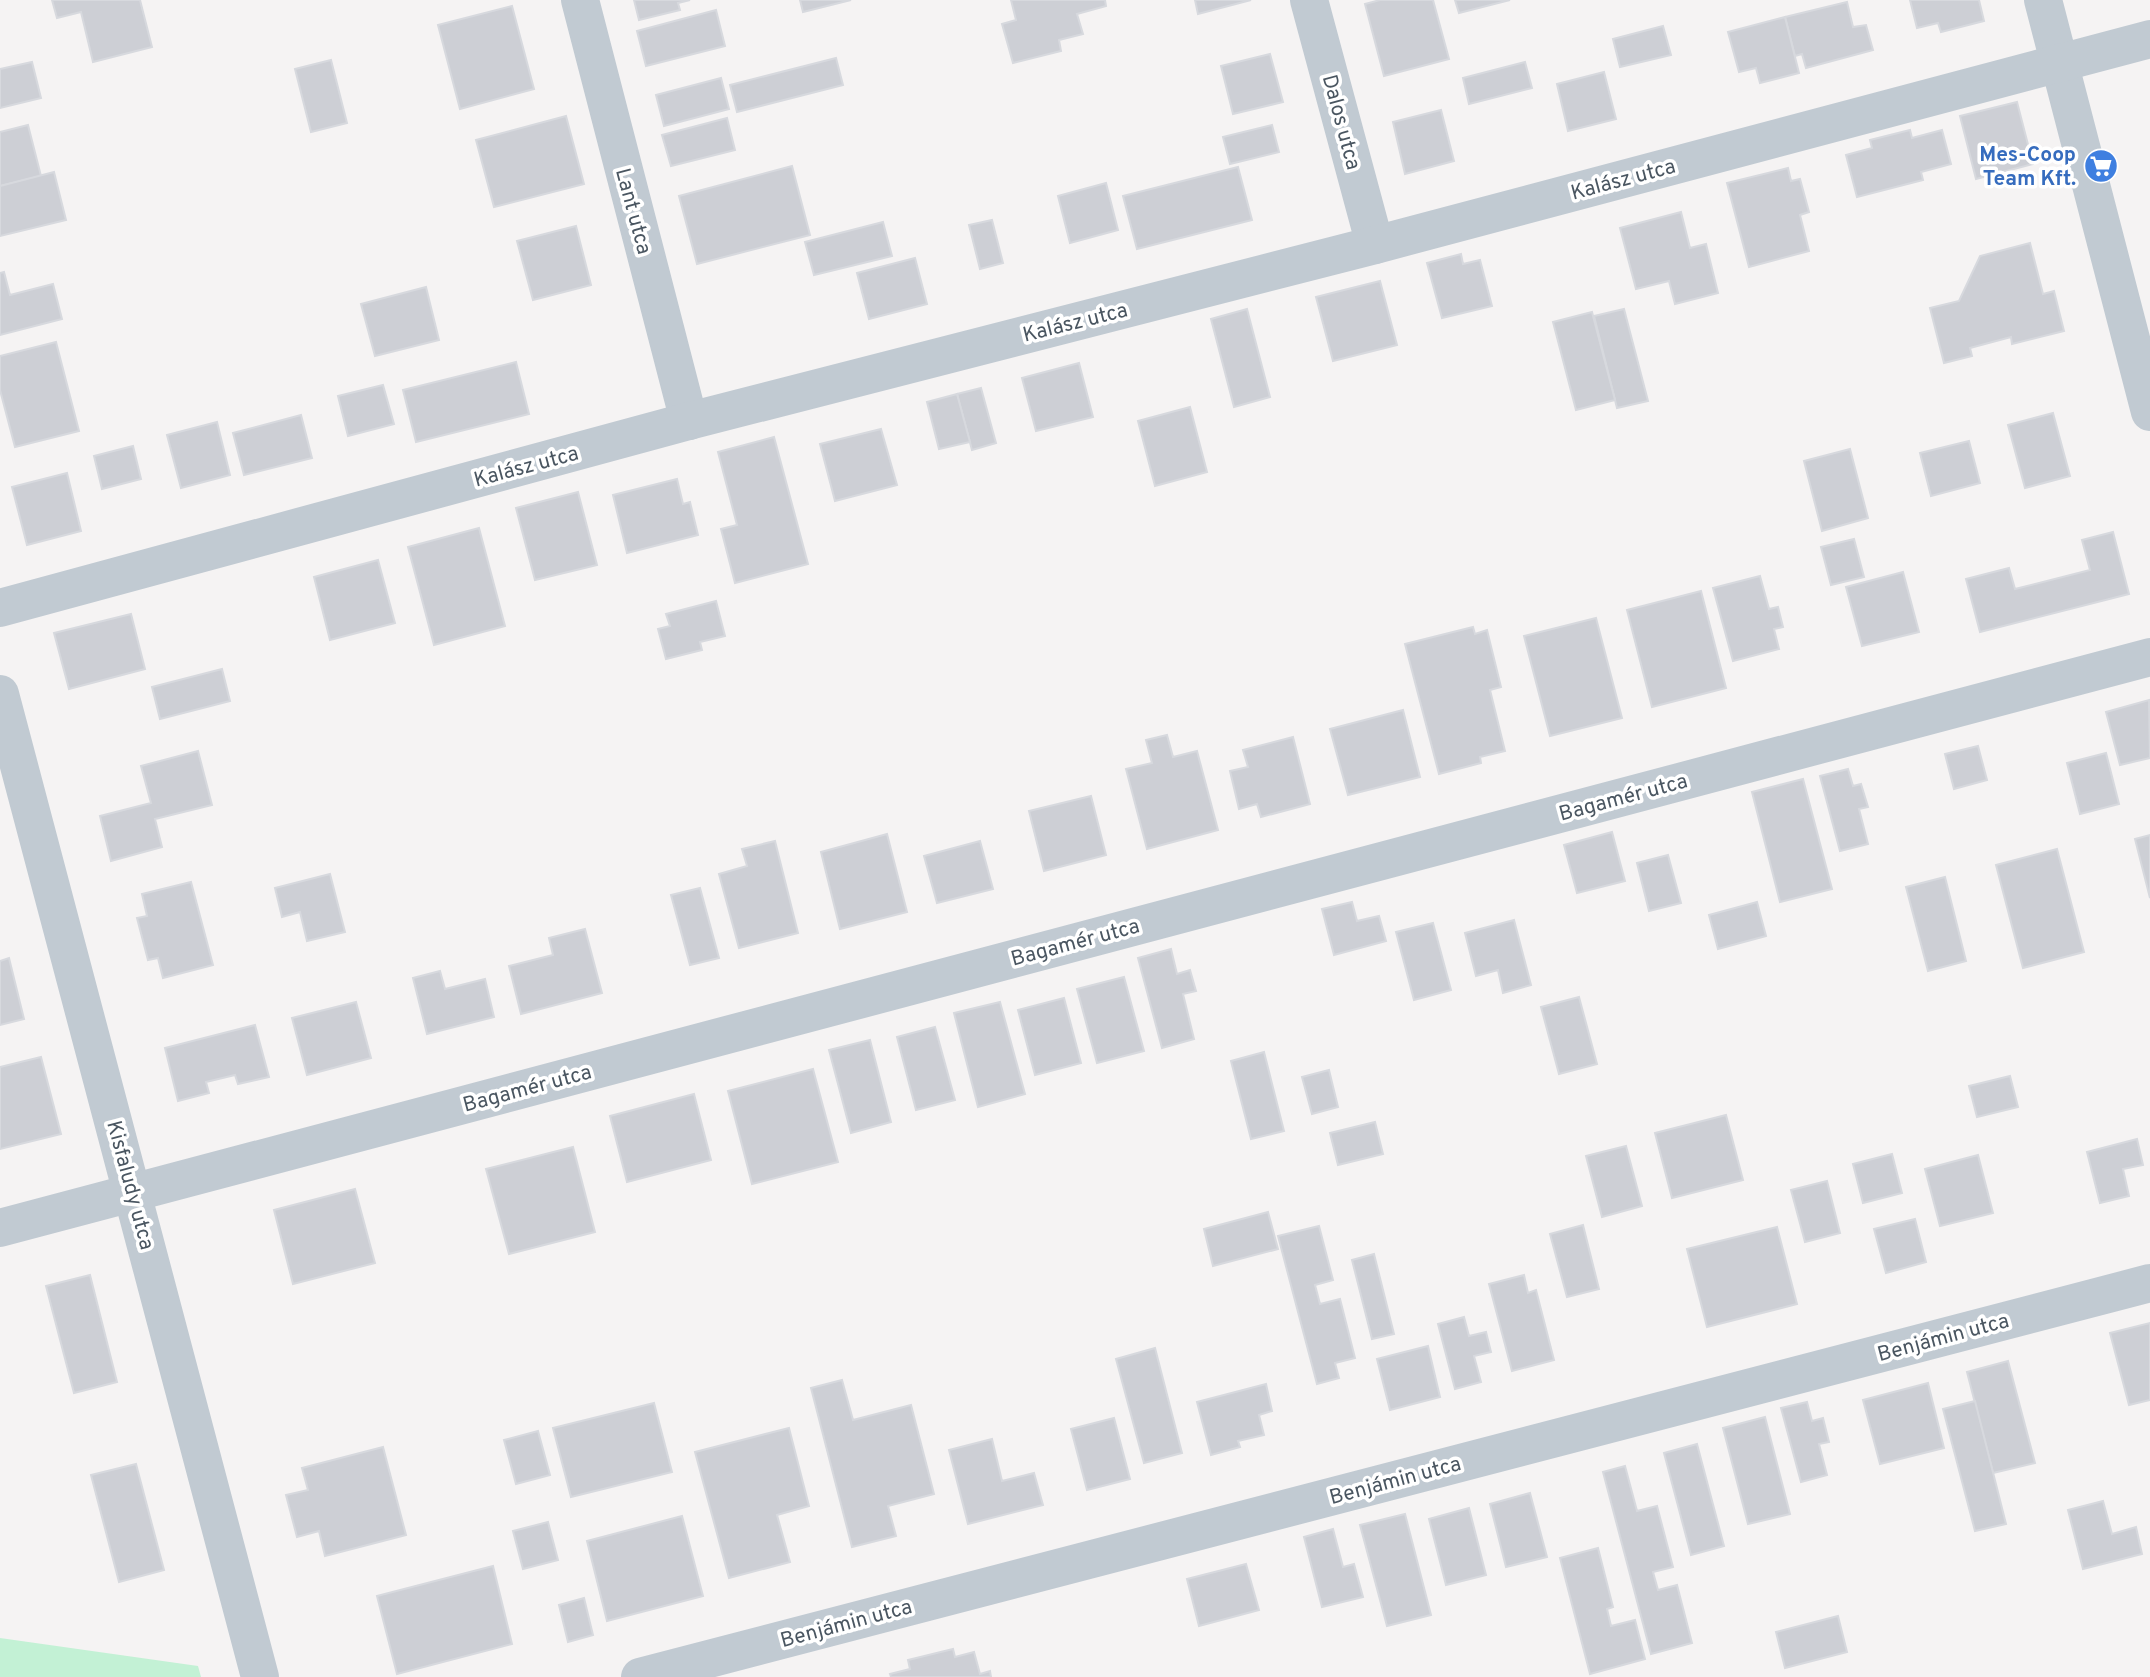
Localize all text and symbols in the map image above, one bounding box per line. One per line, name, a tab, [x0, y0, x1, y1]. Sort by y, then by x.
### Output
street label: Dalos utca	[1315, 72, 1366, 173]
place label: Mes-Coop Team Kft.	[1979, 142, 2076, 193]
supermarket icon: Mes-Coop Team Kft.	[2082, 147, 2120, 185]
street label: Kalász utca	[1568, 154, 1679, 207]
street label: Lant utca	[608, 165, 657, 258]
street label: Kalász utca	[1020, 297, 1131, 350]
street label: Kalász utca	[471, 441, 582, 494]
street label: Bagamér utca	[1556, 768, 1691, 829]
street label: Bagamér utca	[1008, 913, 1143, 974]
street label: Bagamér utca	[460, 1059, 595, 1120]
street label: Kisfaludy utca	[99, 1118, 160, 1253]
street label: Benjámin utca	[1875, 1308, 2012, 1369]
street label: Benjámin utca	[1327, 1451, 1464, 1512]
street label: Benjámin utca	[778, 1594, 915, 1655]

